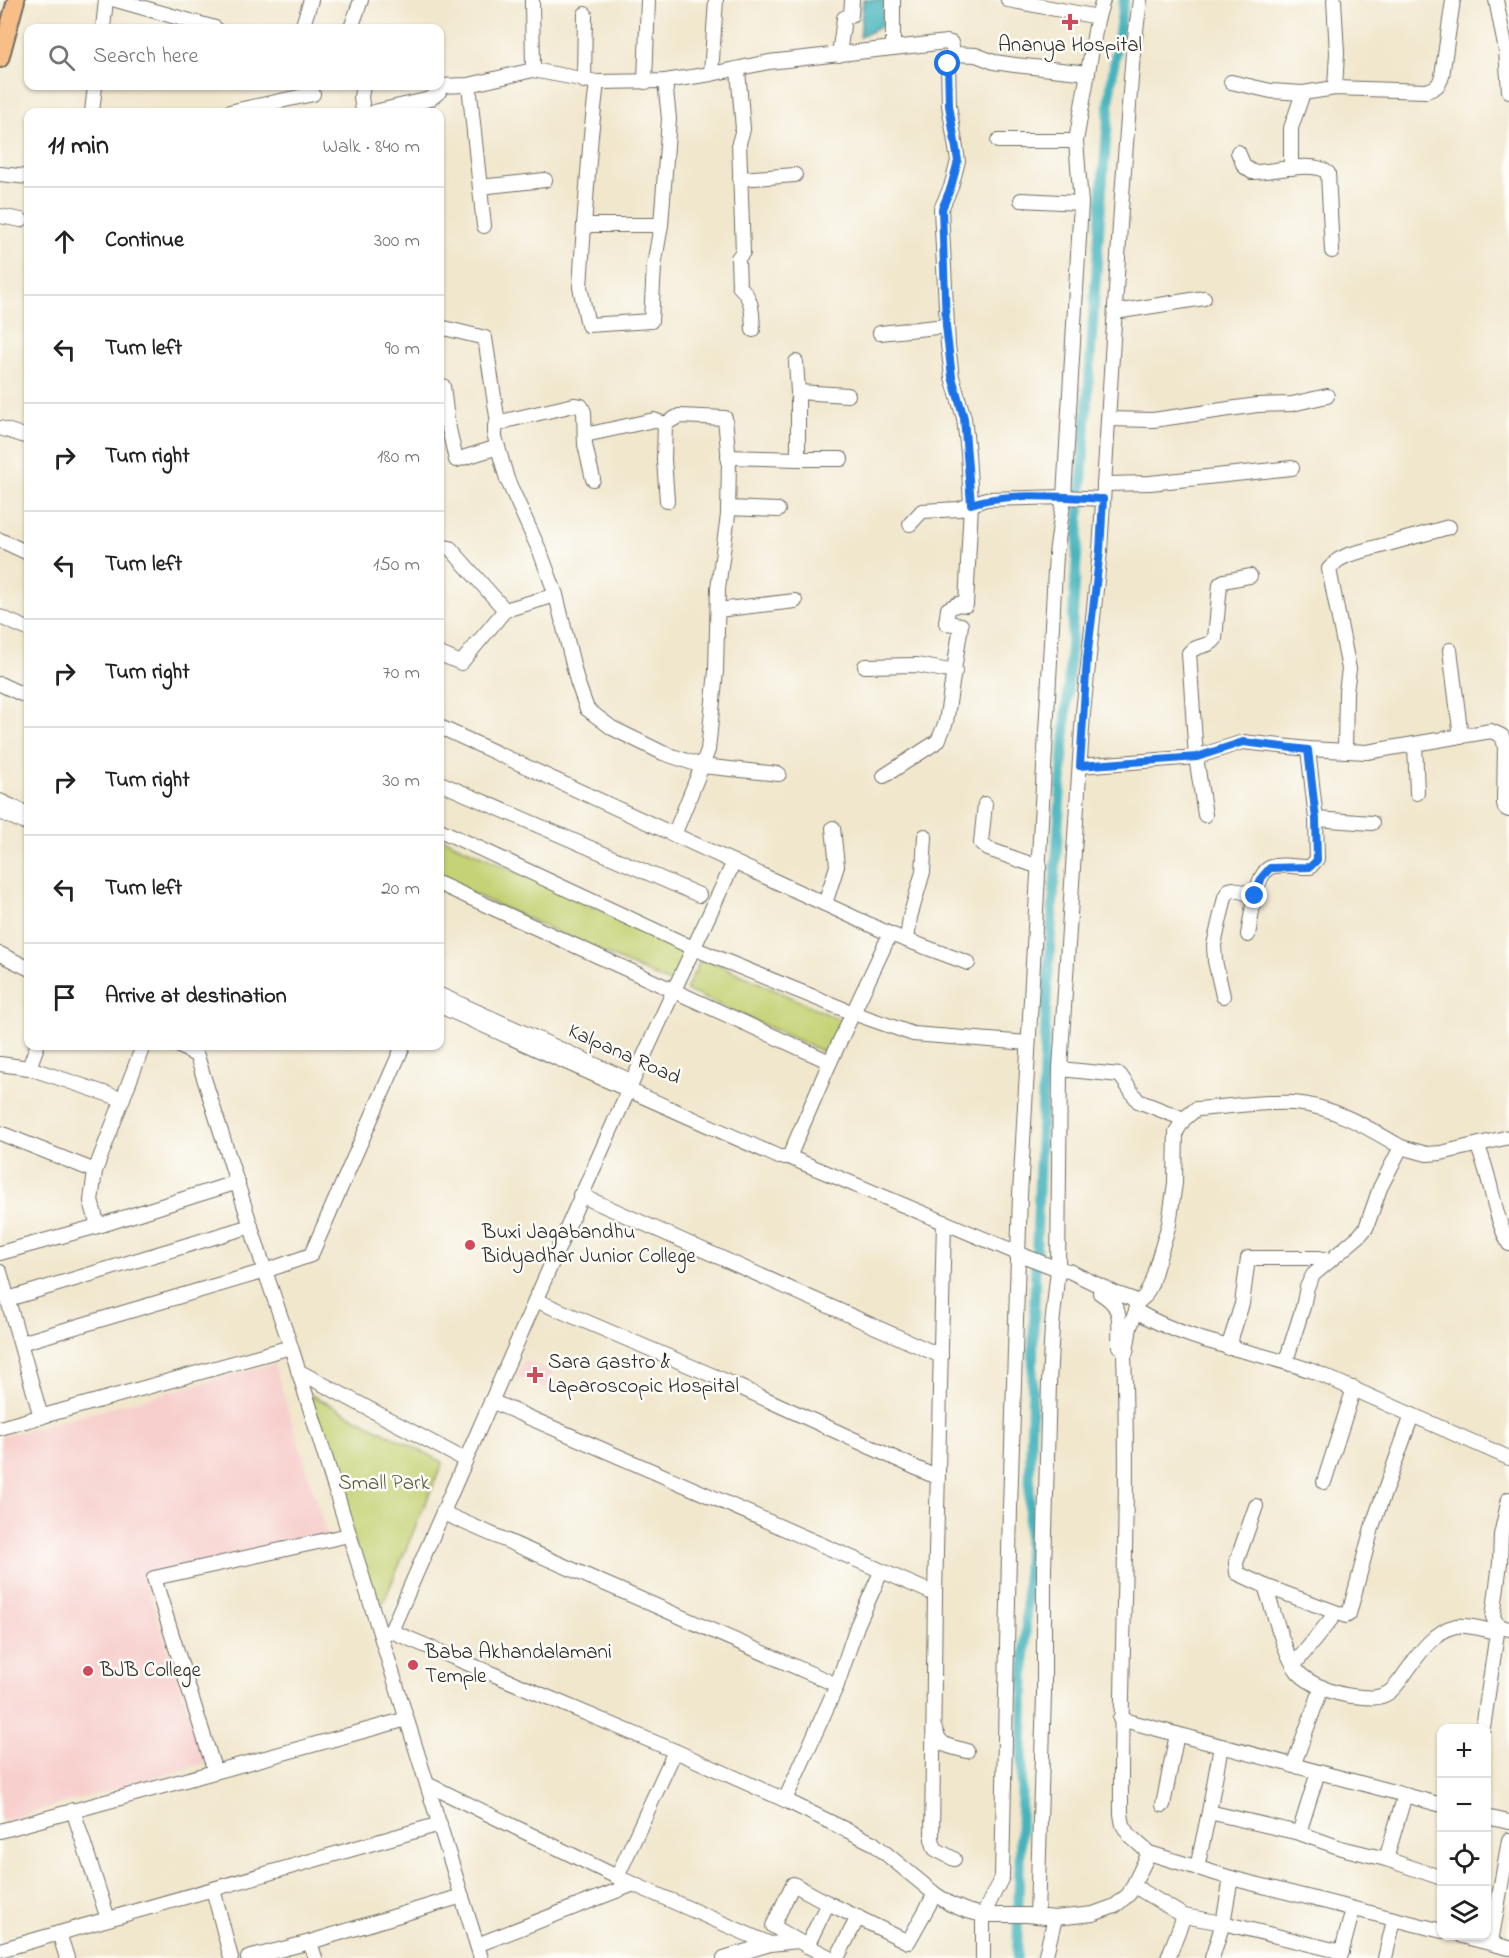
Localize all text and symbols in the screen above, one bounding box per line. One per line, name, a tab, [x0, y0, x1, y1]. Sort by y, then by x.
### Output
marker: Ananya Hospital	[1061, 13, 1079, 31]
search box	[24, 24, 444, 90]
place label: Ananya Hospital	[998, 31, 1142, 63]
icon: search	[45, 41, 78, 74]
text: Search here	[93, 41, 198, 73]
route start	[934, 50, 960, 76]
text: 11 min	[48, 128, 109, 166]
text: Walk · 840 m	[322, 133, 420, 162]
icon: ahead	[48, 225, 81, 258]
text: Continue	[105, 225, 184, 257]
text: 300 m	[374, 227, 420, 256]
icon: left	[48, 333, 81, 366]
text: Turn left	[105, 333, 182, 365]
text: 90 m	[385, 335, 420, 364]
icon: right	[48, 441, 81, 474]
text: Turn right	[105, 441, 190, 473]
text: 180 m	[377, 443, 420, 472]
icon: left	[48, 549, 81, 582]
text: Turn left	[105, 549, 182, 581]
text: 150 m	[373, 551, 420, 580]
icon: right	[48, 657, 81, 690]
text: Turn right	[105, 657, 190, 689]
text: 70 m	[383, 659, 420, 688]
icon: right	[48, 765, 81, 798]
text: Turn right	[105, 765, 190, 797]
text: 30 m	[383, 767, 420, 796]
icon: left	[48, 873, 81, 906]
text: Turn left	[105, 873, 182, 905]
text: 20 m	[381, 875, 420, 904]
route end	[1241, 882, 1267, 908]
icon: arrive	[48, 981, 81, 1014]
text: Arrive at destination	[105, 981, 287, 1013]
street label: Kalpana Road	[563, 1017, 685, 1093]
place label: Buxi Jagabandhu Bidyadhar Junior College	[481, 1218, 696, 1274]
marker: Buxi Jagabandhu Bidyadhar Junior College	[463, 1238, 477, 1252]
place label: Sara Gastro & Laparoscopic Hospital	[548, 1348, 739, 1402]
marker: Sara Gastro & Laparoscopic Hospital	[526, 1366, 544, 1384]
park label: Small Park	[338, 1469, 430, 1499]
place label: Baba Akhandalamani Temple	[424, 1638, 612, 1692]
place label: BJB College	[99, 1656, 201, 1688]
marker: Baba Akhandalamani Temple	[406, 1658, 420, 1672]
marker: BJB College	[81, 1664, 95, 1678]
map controls	[1437, 1724, 1491, 1940]
button: +	[1437, 1724, 1491, 1778]
button: −	[1437, 1778, 1491, 1832]
button: locate	[1437, 1832, 1491, 1886]
button: layers	[1437, 1886, 1491, 1940]

